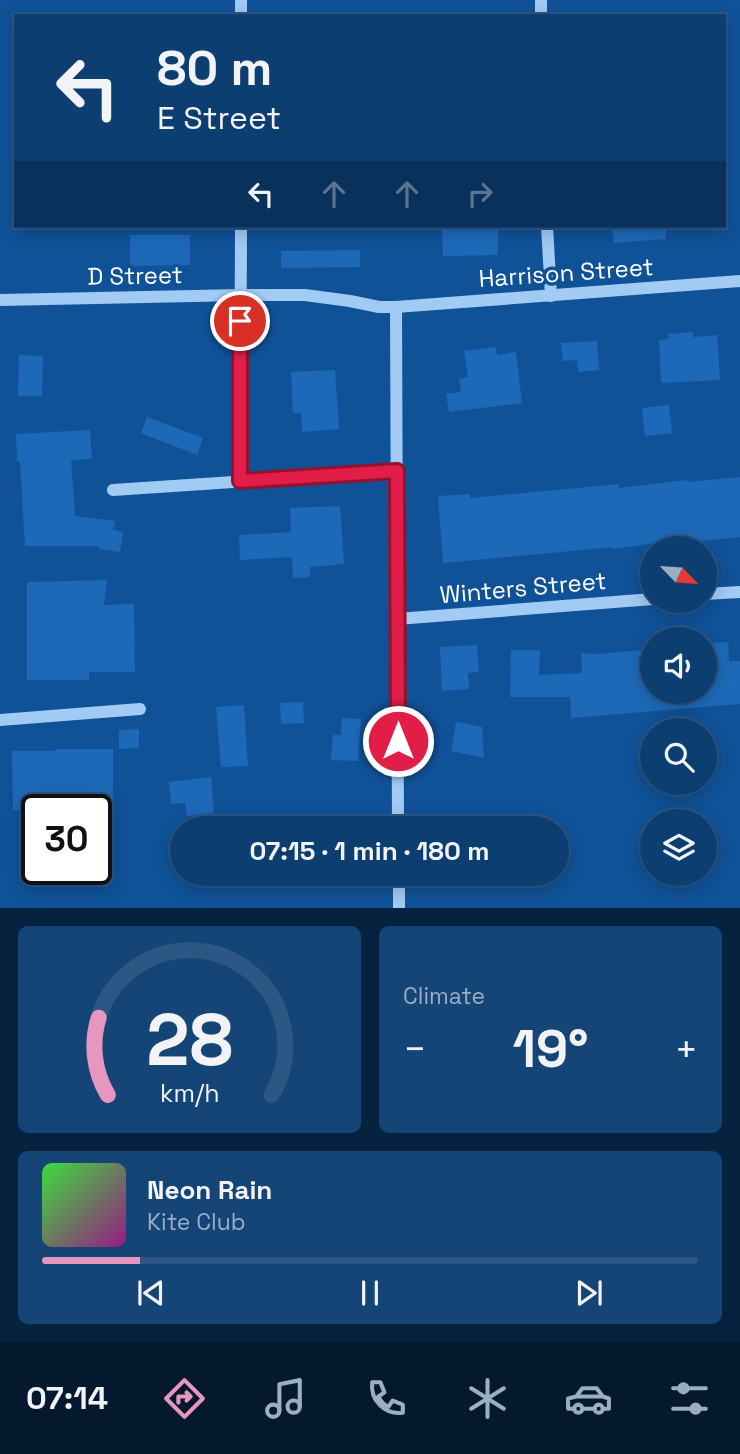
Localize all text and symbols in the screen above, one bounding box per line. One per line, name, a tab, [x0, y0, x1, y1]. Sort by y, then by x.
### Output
text: 80 m	[157, 37, 272, 99]
icon: left	[42, 42, 133, 133]
text: E Street	[157, 98, 281, 138]
icon: left	[242, 175, 280, 213]
icon: ahead	[315, 175, 353, 213]
icon: ahead	[388, 175, 426, 213]
icon: right	[461, 175, 499, 213]
street label: Harrison Street	[477, 251, 654, 294]
street label: D Street	[87, 259, 183, 292]
pin	[210, 291, 270, 351]
icon: arrive	[221, 302, 259, 340]
north arrow	[640, 536, 718, 612]
map controls	[640, 536, 717, 886]
street label: Winters Street	[438, 565, 608, 610]
button: sound	[640, 627, 717, 704]
position arrow	[361, 704, 435, 778]
button: search	[640, 718, 717, 795]
speed limit sign: 30	[21, 794, 112, 885]
button: layers	[640, 809, 717, 886]
text: 07:15 · 1 min · 180 m	[249, 834, 490, 868]
text: Climate	[403, 981, 485, 1011]
text: 28	[146, 994, 233, 1087]
text: 19°	[512, 1016, 589, 1082]
text: −	[403, 1025, 427, 1073]
text: +	[674, 1025, 698, 1073]
text: km/h	[160, 1077, 219, 1109]
text: Neon Rain	[147, 1173, 272, 1207]
text: Kite Club	[147, 1207, 246, 1237]
icon: previous	[132, 1274, 170, 1312]
icon: pause	[351, 1274, 389, 1312]
icon: next	[570, 1274, 608, 1312]
icon: directions	[160, 1374, 209, 1423]
icon: music	[261, 1374, 310, 1423]
icon: phone	[362, 1374, 411, 1423]
icon: climate	[463, 1374, 512, 1423]
icon: car	[564, 1374, 613, 1423]
icon: filters	[665, 1374, 714, 1423]
text: 07:14	[26, 1378, 108, 1418]

